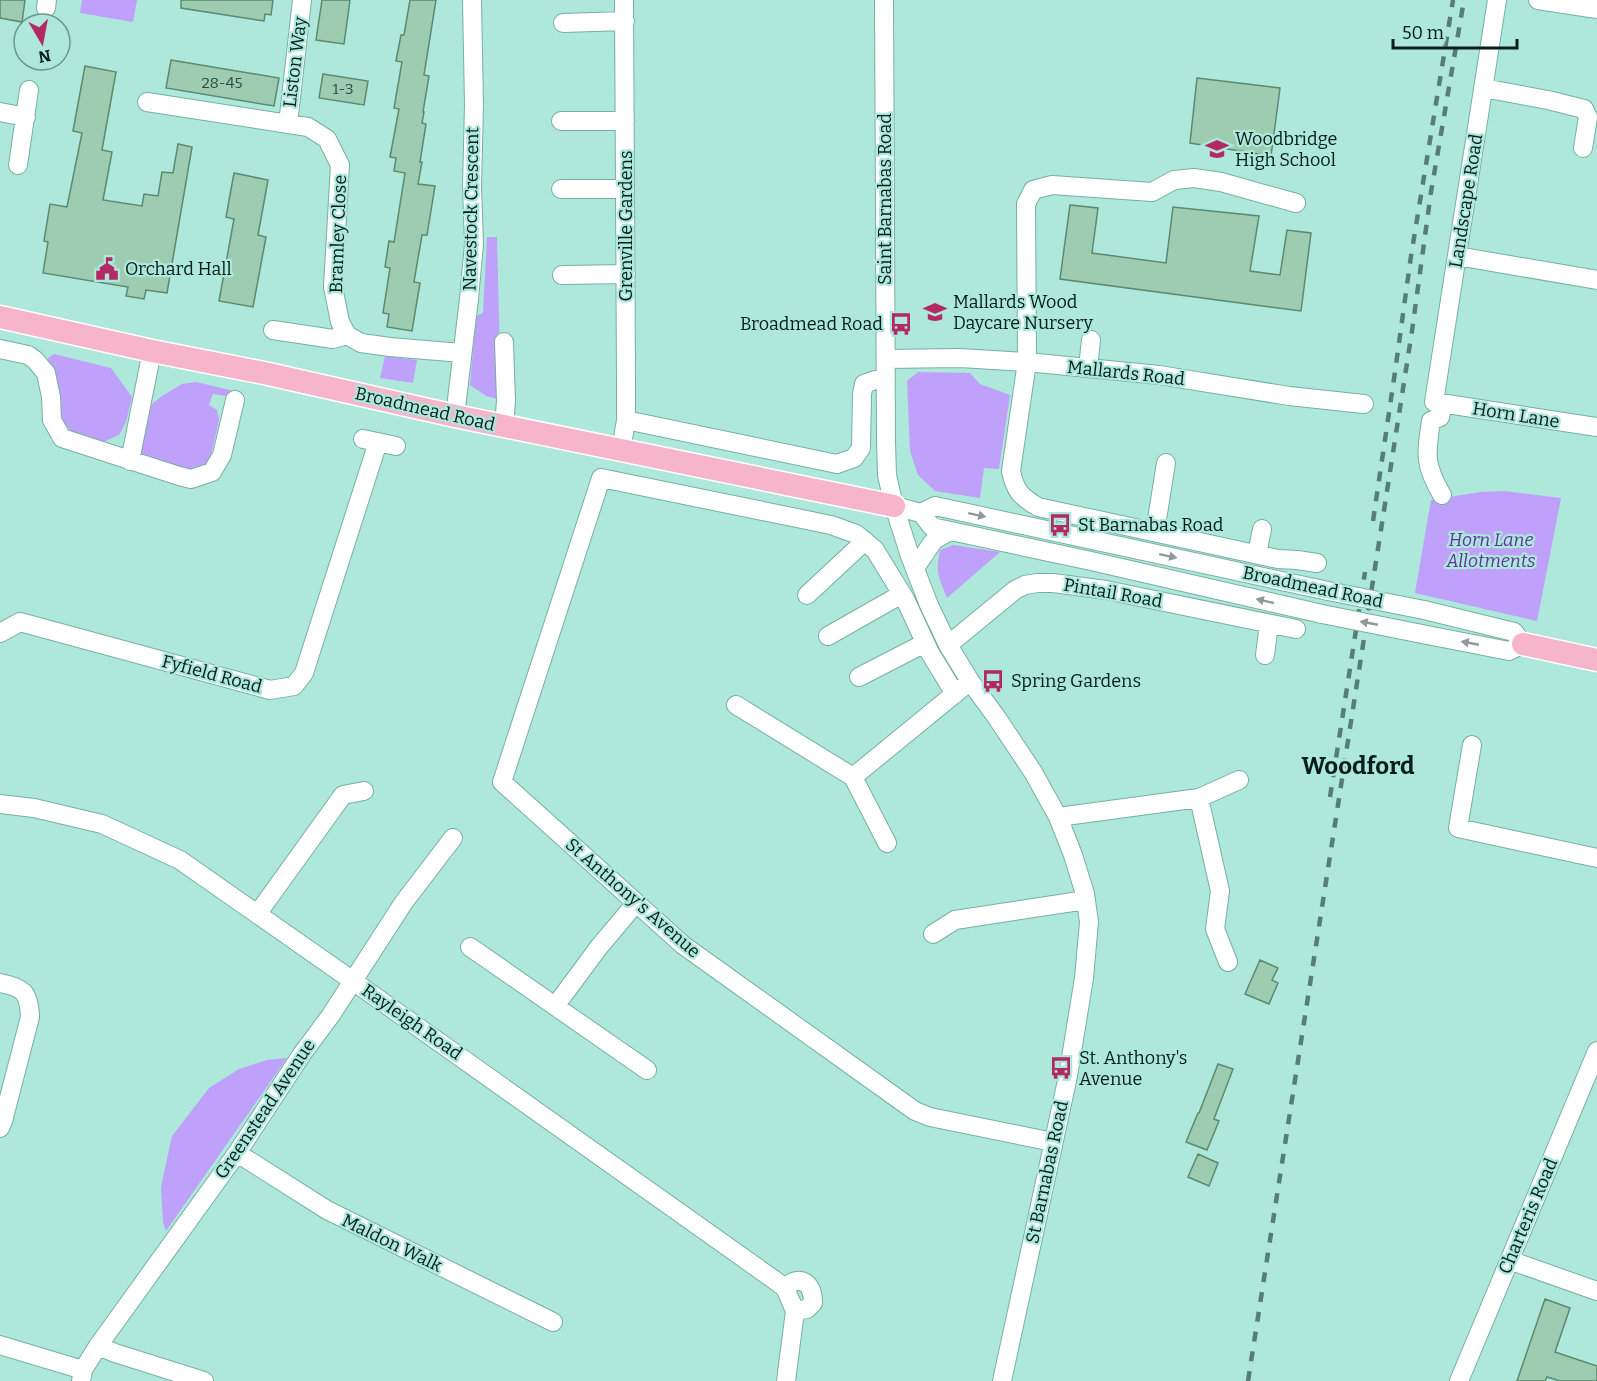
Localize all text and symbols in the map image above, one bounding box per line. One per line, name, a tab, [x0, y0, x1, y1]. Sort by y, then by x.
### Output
north arrow	[12, 12, 72, 72]
scale bar	[1393, 12, 1518, 50]
street label: Liston Way	[279, 15, 312, 108]
text: 50 m	[1402, 22, 1444, 44]
text: N	[37, 46, 52, 67]
house number: 28-45	[202, 74, 242, 92]
house number: 1-3	[332, 80, 354, 98]
street label: Saint Barnabas Road	[874, 113, 896, 285]
street label: Navestock Crescent	[459, 126, 483, 291]
place label: Woodbridge High School	[1235, 128, 1337, 171]
street label: Landscape Road	[1445, 132, 1488, 270]
school or university icon: Woodbridge High School	[1204, 136, 1230, 162]
street label: Grenville Gardens	[615, 150, 637, 302]
street label: Bramley Close	[325, 174, 351, 294]
public building icon: Orchard Hall	[94, 256, 120, 282]
place label: Orchard Hall	[125, 258, 232, 280]
place label: Mallards Wood Daycare Nursery	[953, 291, 1093, 334]
school or university icon: Mallards Wood Daycare Nursery	[922, 299, 948, 325]
bus stop icon: Broadmead Road	[888, 311, 914, 337]
place label: Broadmead Road	[740, 313, 883, 335]
street label: Mallards Road	[1066, 356, 1186, 390]
street label: Broadmead Road	[353, 382, 498, 436]
street label: Horn Lane	[1471, 397, 1561, 433]
one-way arrow	[968, 511, 987, 520]
bus stop icon: St Barnabas Road	[1047, 512, 1073, 538]
place label: St Barnabas Road	[1078, 514, 1224, 536]
park label: Horn Lane Allotments	[1446, 529, 1536, 572]
one-way arrow	[1159, 552, 1178, 561]
street label: Broadmead Road	[1241, 561, 1386, 613]
street label: Pintail Road	[1062, 573, 1164, 613]
one-way arrow	[1255, 596, 1274, 605]
one-way arrow	[1360, 618, 1379, 627]
one-way arrow	[1461, 638, 1480, 647]
street label: Fyfield Road	[160, 650, 265, 698]
bus stop icon: Spring Gardens	[980, 668, 1006, 694]
place label: Spring Gardens	[1011, 670, 1141, 692]
district label: Woodford	[1301, 752, 1415, 780]
street label: St Anthony's Avenue	[561, 833, 705, 963]
street label: Rayleigh Road	[358, 979, 467, 1065]
street label: Greenstead Avenue	[210, 1035, 320, 1183]
place label: St. Anthony's Avenue	[1079, 1047, 1187, 1090]
bus stop icon: St. Anthony's Avenue	[1048, 1055, 1074, 1081]
street label: St Barnabas Road	[1021, 1098, 1073, 1245]
street label: Charteris Road	[1494, 1154, 1562, 1277]
street label: Maldon Walk	[338, 1209, 446, 1277]

